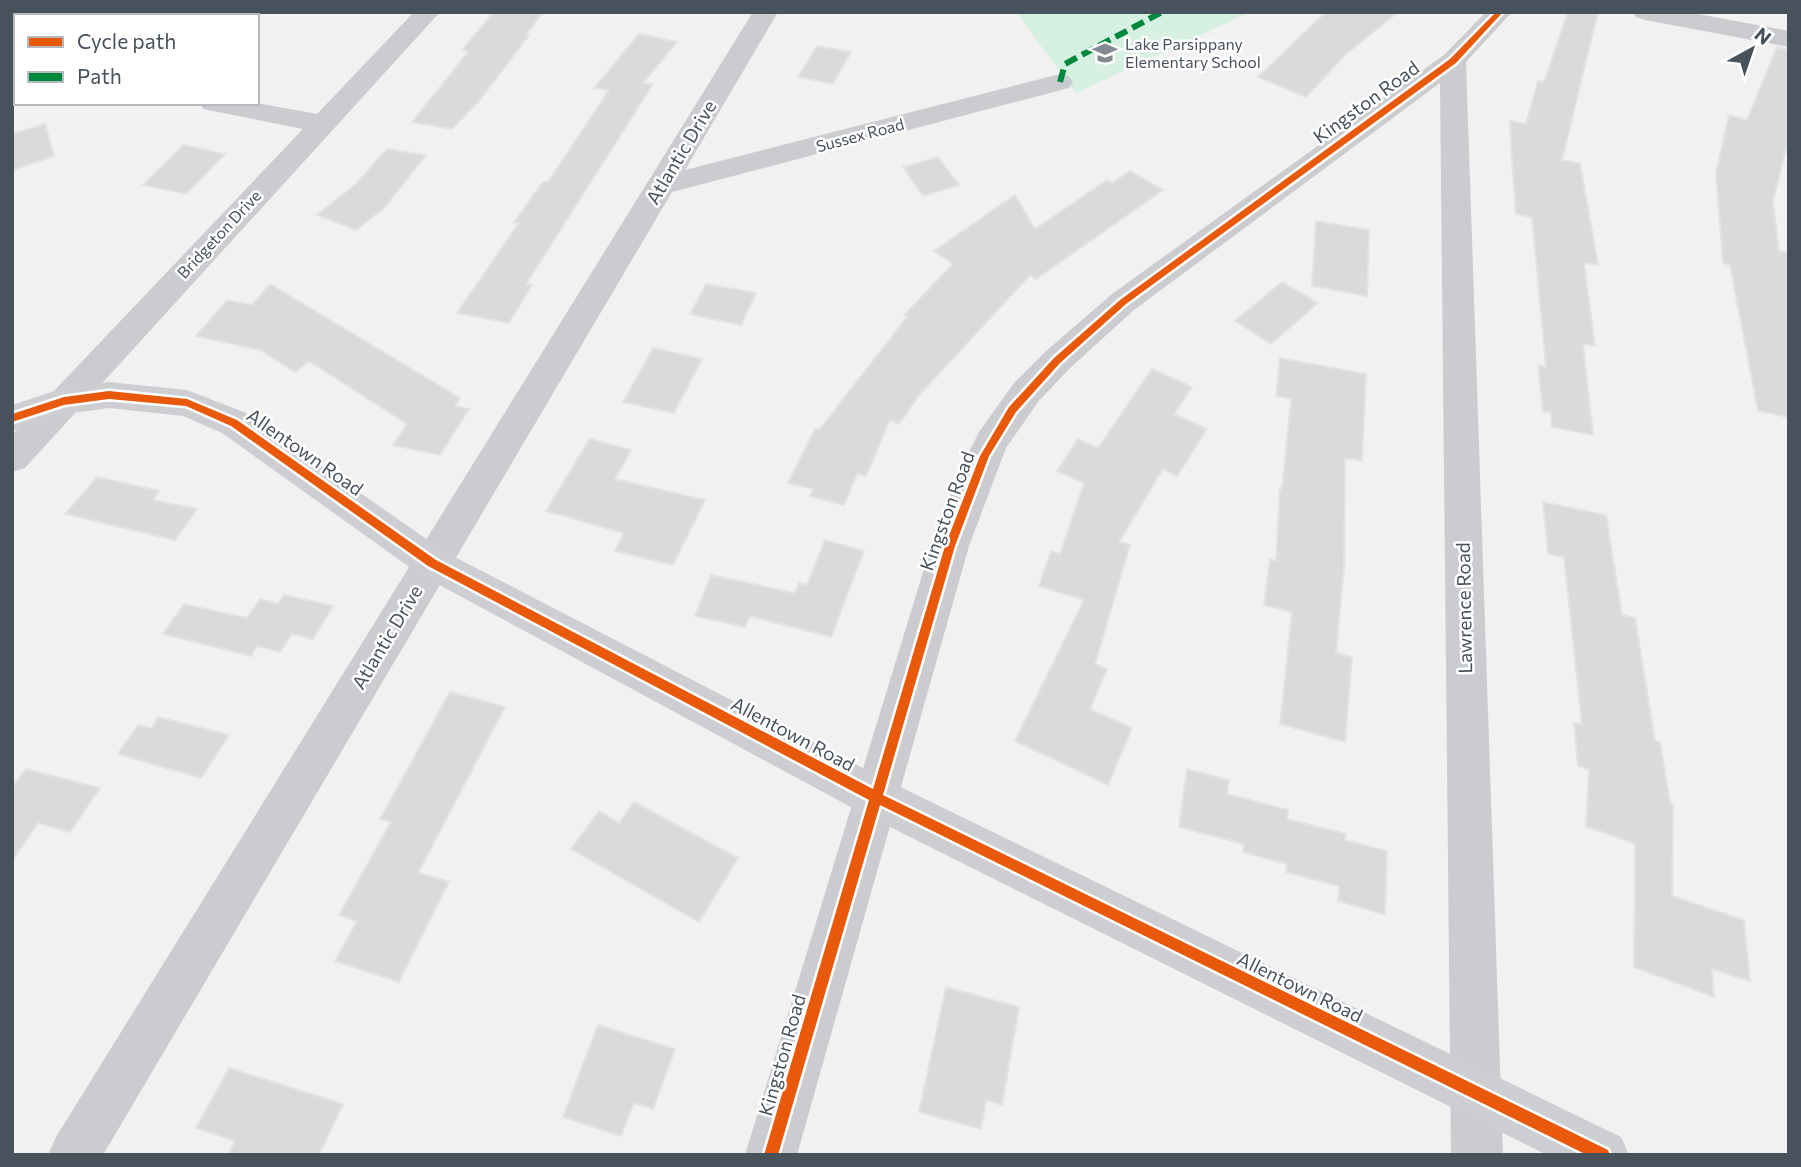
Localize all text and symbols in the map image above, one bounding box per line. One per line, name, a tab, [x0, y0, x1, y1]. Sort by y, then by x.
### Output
legend	[14, 14, 259, 105]
north arrow	[1717, 14, 1787, 84]
text: N	[1750, 22, 1776, 49]
text: Cycle path	[77, 28, 176, 53]
place label: Lake Parsippany Elementary School	[1125, 34, 1261, 71]
school or university icon: Lake Parsippany Elementary School	[1091, 39, 1119, 67]
street label: Kingston Road	[1308, 55, 1423, 148]
text: Path	[77, 63, 122, 88]
street label: Atlantic Drive	[640, 96, 721, 208]
street label: Sussex Road	[814, 114, 906, 155]
street label: Bridgeton Drive	[173, 186, 264, 282]
street label: Allentown Road	[243, 403, 368, 500]
street label: Kingston Road	[914, 448, 979, 574]
street label: Lawrence Road	[1451, 542, 1476, 674]
street label: Atlantic Drive	[346, 581, 427, 693]
street label: Allentown Road	[728, 691, 859, 776]
street label: Allentown Road	[1234, 946, 1367, 1027]
street label: Kingston Road	[753, 991, 810, 1118]

